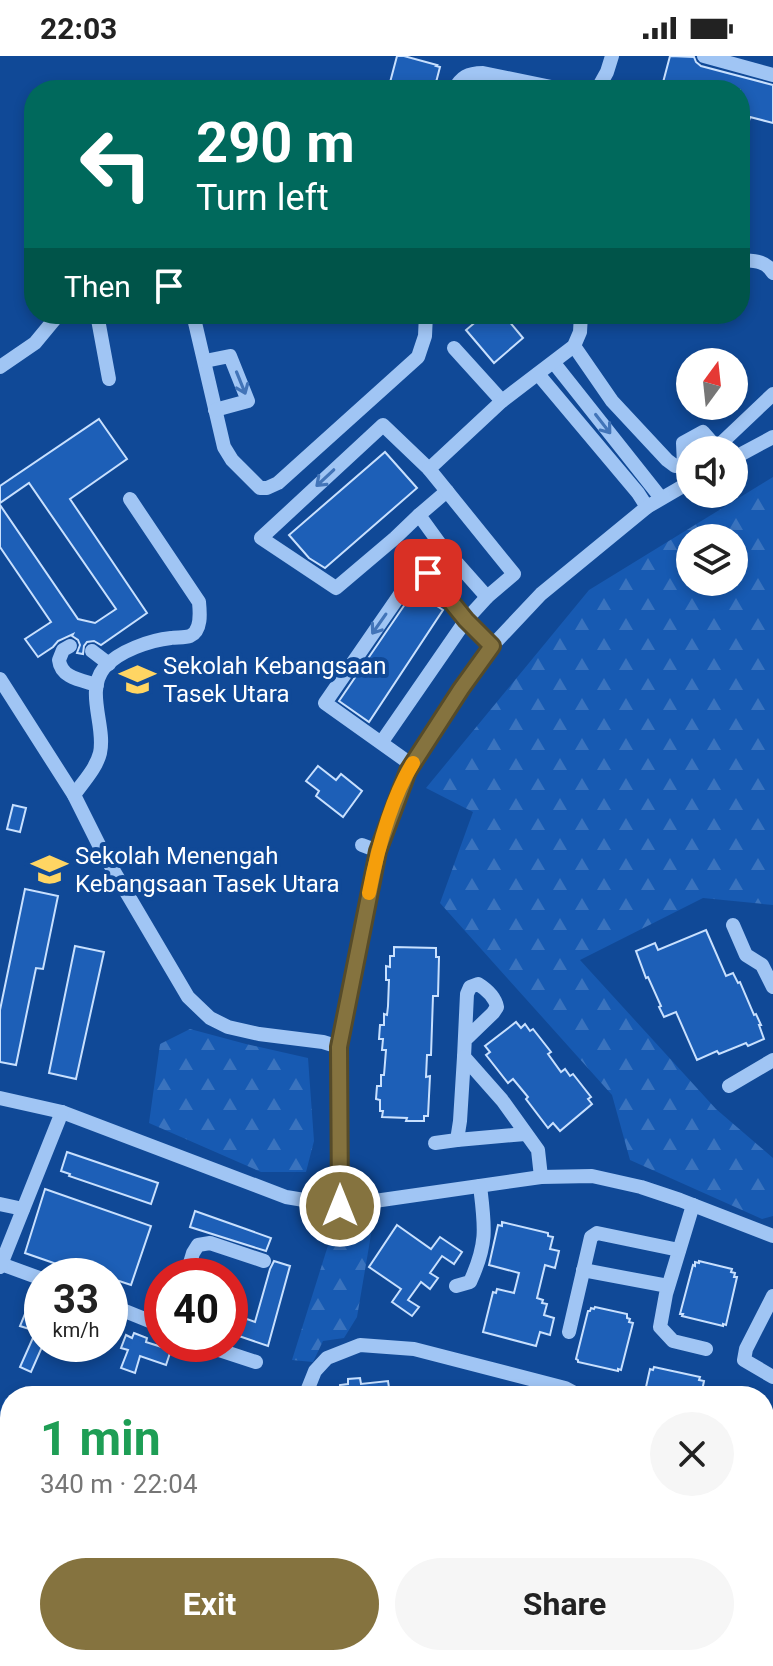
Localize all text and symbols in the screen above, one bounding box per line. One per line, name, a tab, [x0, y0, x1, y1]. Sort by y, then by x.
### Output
text: 22:03	[40, 11, 117, 46]
text: 290 m	[196, 110, 355, 176]
icon: left	[64, 112, 168, 216]
text: Turn left	[196, 177, 329, 219]
icon: arrive	[147, 264, 191, 308]
text: Then	[64, 269, 131, 304]
north arrow	[676, 348, 748, 420]
map controls	[676, 348, 748, 596]
one-way arrow	[235, 370, 249, 395]
one-way arrow	[594, 413, 611, 434]
button: sound	[676, 436, 748, 508]
one-way arrow	[316, 468, 336, 487]
button: layers	[676, 524, 748, 596]
pin	[394, 539, 462, 607]
icon: arrive	[406, 551, 450, 595]
one-way arrow	[371, 613, 387, 635]
place label: Sekolah Kebangsaan Tasek Utara	[163, 652, 386, 708]
school or university icon: Sekolah Kebangsaan Tasek Utara	[118, 661, 156, 699]
place label: Sekolah Menengah Kebangsaan Tasek Utara	[75, 842, 339, 898]
school or university icon: Sekolah Menengah Kebangsaan Tasek Utara	[30, 851, 68, 889]
position arrow	[298, 1164, 382, 1248]
speed limit sign: 40	[144, 1258, 248, 1362]
text: 33	[53, 1276, 99, 1323]
text: km/h	[53, 1318, 99, 1342]
text: 1 min	[40, 1410, 161, 1467]
button: close	[650, 1412, 734, 1496]
text: 340 m · 22:04	[40, 1469, 198, 1499]
button: Exit	[40, 1558, 379, 1650]
button: Share	[395, 1558, 734, 1650]

